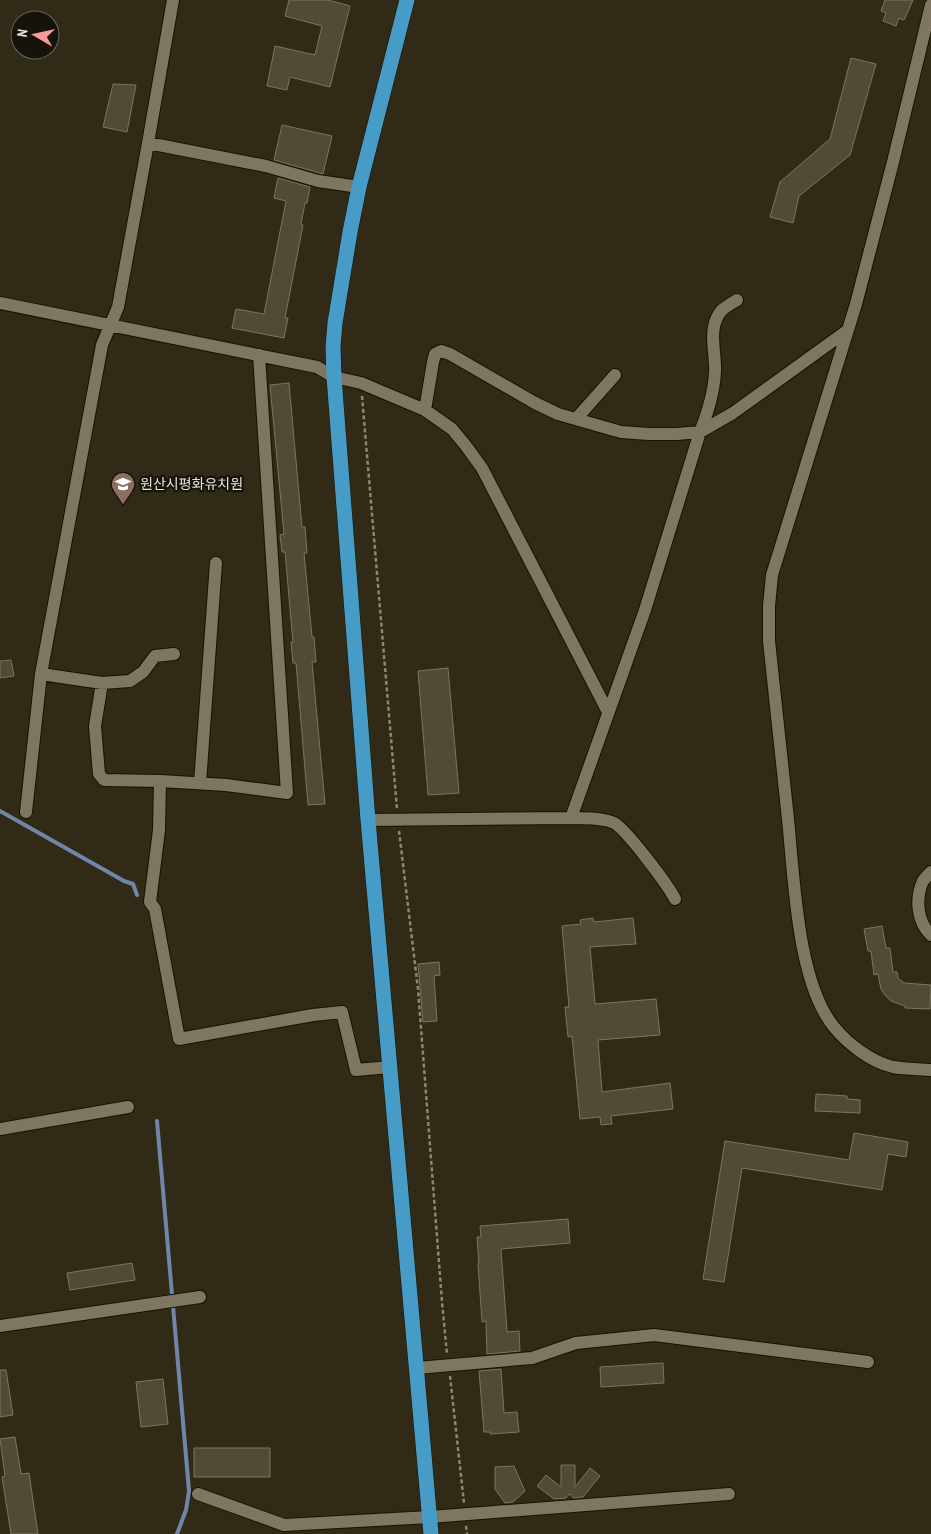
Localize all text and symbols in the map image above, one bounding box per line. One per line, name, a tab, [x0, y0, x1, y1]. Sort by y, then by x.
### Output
north arrow	[10, 10, 60, 60]
text: N	[13, 28, 32, 38]
school or university icon: 원산시평화유치원	[110, 471, 136, 505]
place label: 원산시평화유치원	[140, 475, 243, 493]

